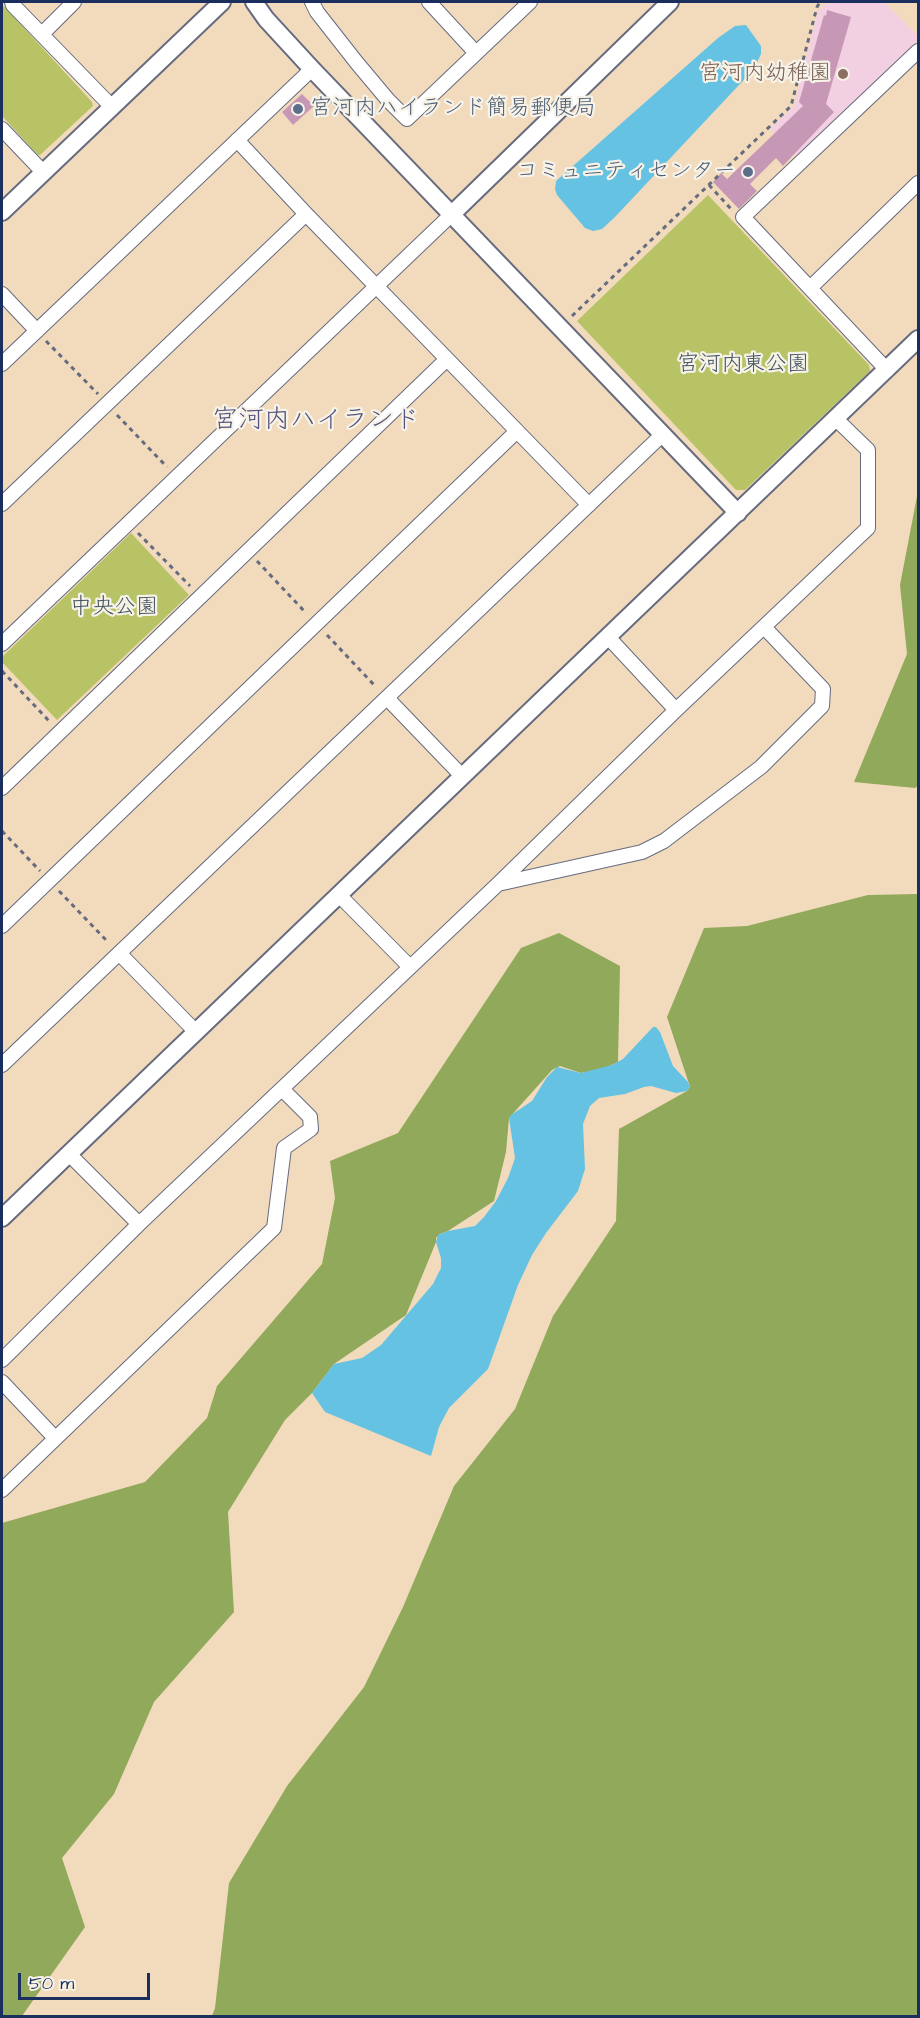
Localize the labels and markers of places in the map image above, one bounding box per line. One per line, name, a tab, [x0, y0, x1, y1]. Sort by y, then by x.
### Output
place label: 宮河内幼稚園	[699, 61, 831, 87]
marker: 宮河内幼稚園	[836, 67, 850, 81]
place label: 宮河内ハイランド簡易郵便局	[310, 96, 596, 122]
marker: 宮河内ハイランド簡易郵便局	[291, 102, 305, 116]
place label: コミュニティセンター	[516, 159, 736, 185]
marker: コミュニティセンター	[741, 165, 755, 179]

